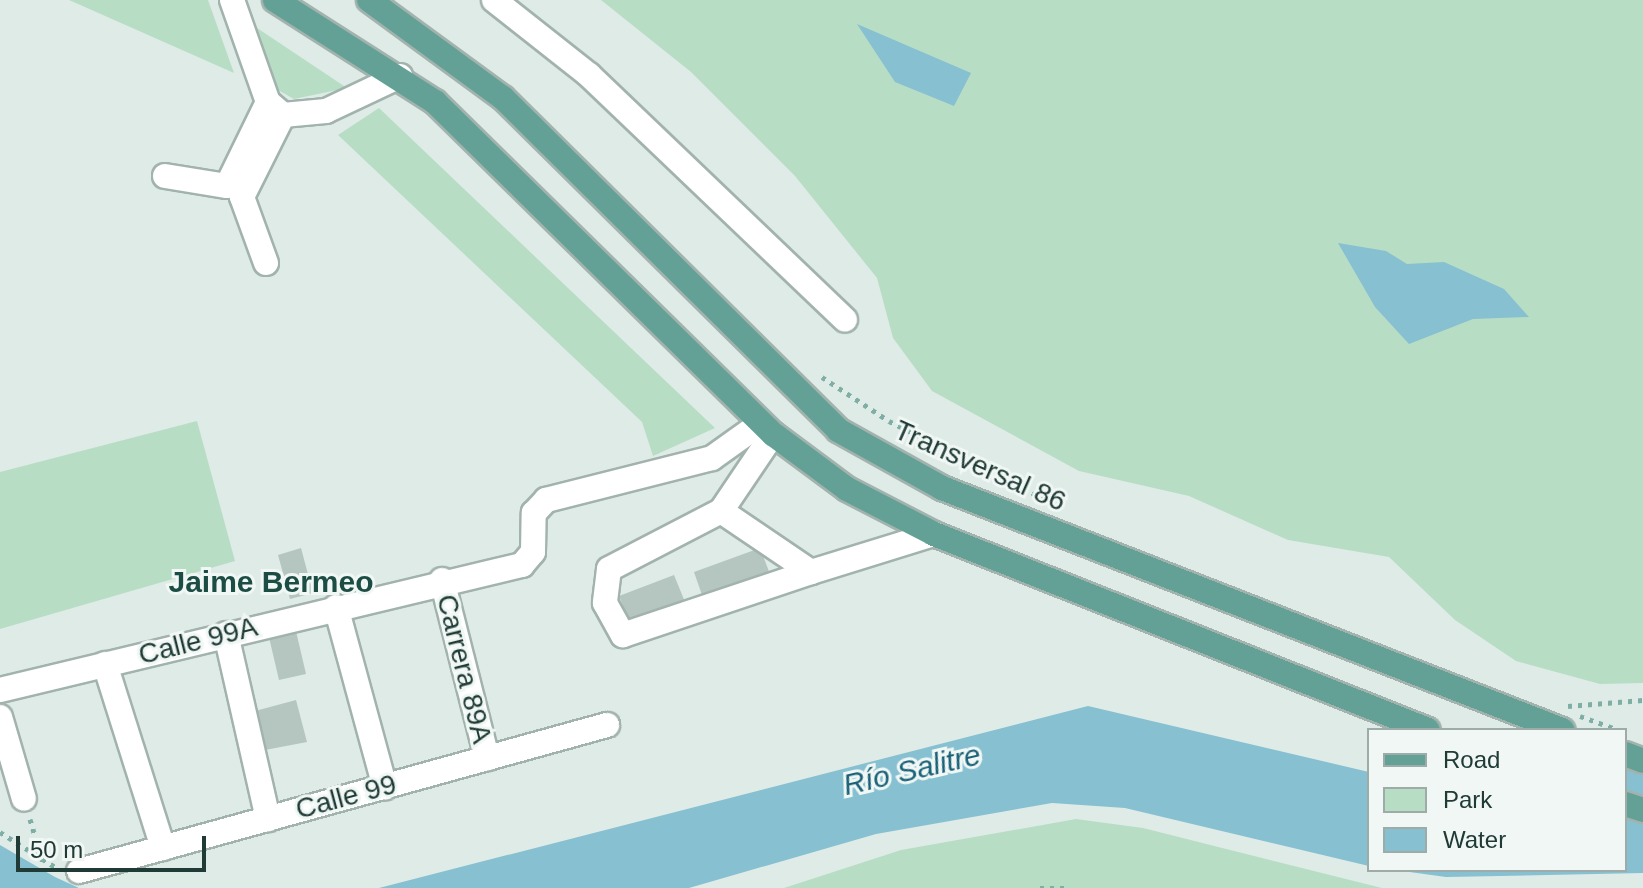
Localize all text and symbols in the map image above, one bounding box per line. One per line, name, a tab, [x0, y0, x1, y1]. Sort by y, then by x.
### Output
street label: Transversal 86	[889, 413, 1071, 519]
district label: Jaime Bermeo	[168, 564, 374, 600]
street label: Carrera 89A	[429, 591, 499, 747]
street label: Calle 99A	[135, 610, 261, 672]
legend	[1367, 728, 1627, 872]
water label: Río Salitre	[840, 737, 984, 803]
text: Road	[1443, 746, 1500, 773]
street label: Calle 99	[292, 767, 400, 827]
text: Park	[1443, 786, 1492, 813]
scale bar	[20, 820, 210, 870]
text: Water	[1443, 826, 1506, 853]
text: 50 m	[30, 836, 83, 863]

